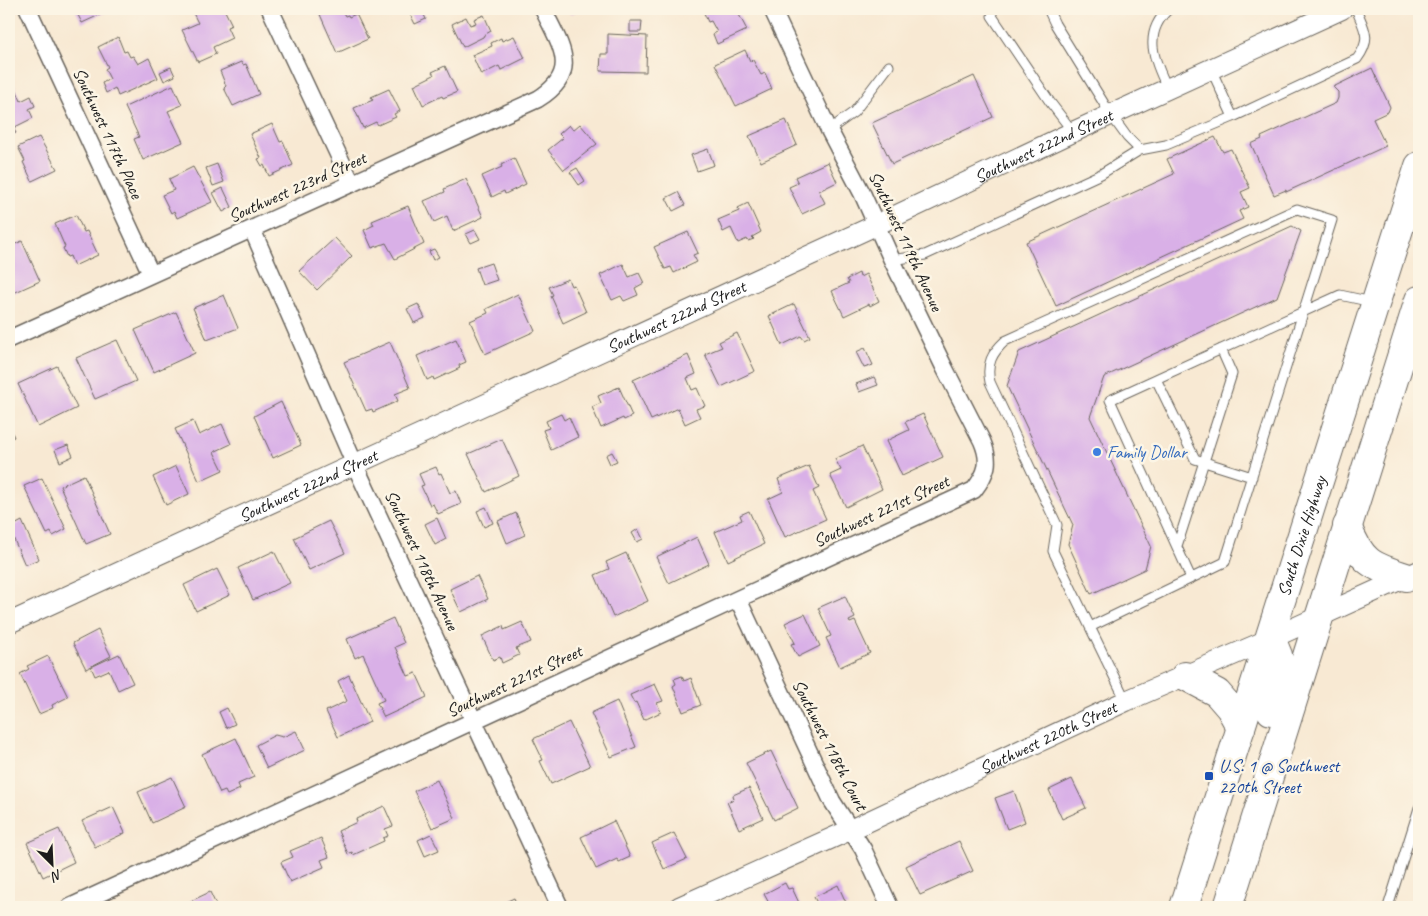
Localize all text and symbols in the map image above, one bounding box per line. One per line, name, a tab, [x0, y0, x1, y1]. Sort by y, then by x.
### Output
street label: Southwest 117th Place	[68, 64, 148, 203]
street label: Southwest 222nd Street	[971, 104, 1118, 188]
street label: Southwest 223rd Street	[225, 146, 371, 227]
street label: Southwest 119th Avenue	[864, 168, 948, 315]
street label: Southwest 222nd Street	[603, 275, 751, 358]
place label: Family Dollar	[1107, 441, 1188, 463]
street label: Southwest 222nd Street	[235, 444, 383, 527]
marker: Family Dollar	[1091, 446, 1103, 458]
street label: Southwest 221st Street	[810, 469, 954, 552]
street label: South Dixie Highway	[1272, 472, 1332, 599]
street label: Southwest 118th Avenue	[380, 487, 464, 634]
street label: Southwest 221st Street	[443, 639, 587, 722]
street label: Southwest 118th Court	[787, 676, 873, 816]
street label: Southwest 220th Street	[976, 695, 1122, 779]
place label: U.S. 1 @ Southwest 220th Street	[1219, 755, 1341, 798]
marker: U.S. 1 @ Southwest 220th Street	[1203, 770, 1215, 782]
north arrow	[28, 838, 78, 888]
text: N	[48, 866, 65, 886]

